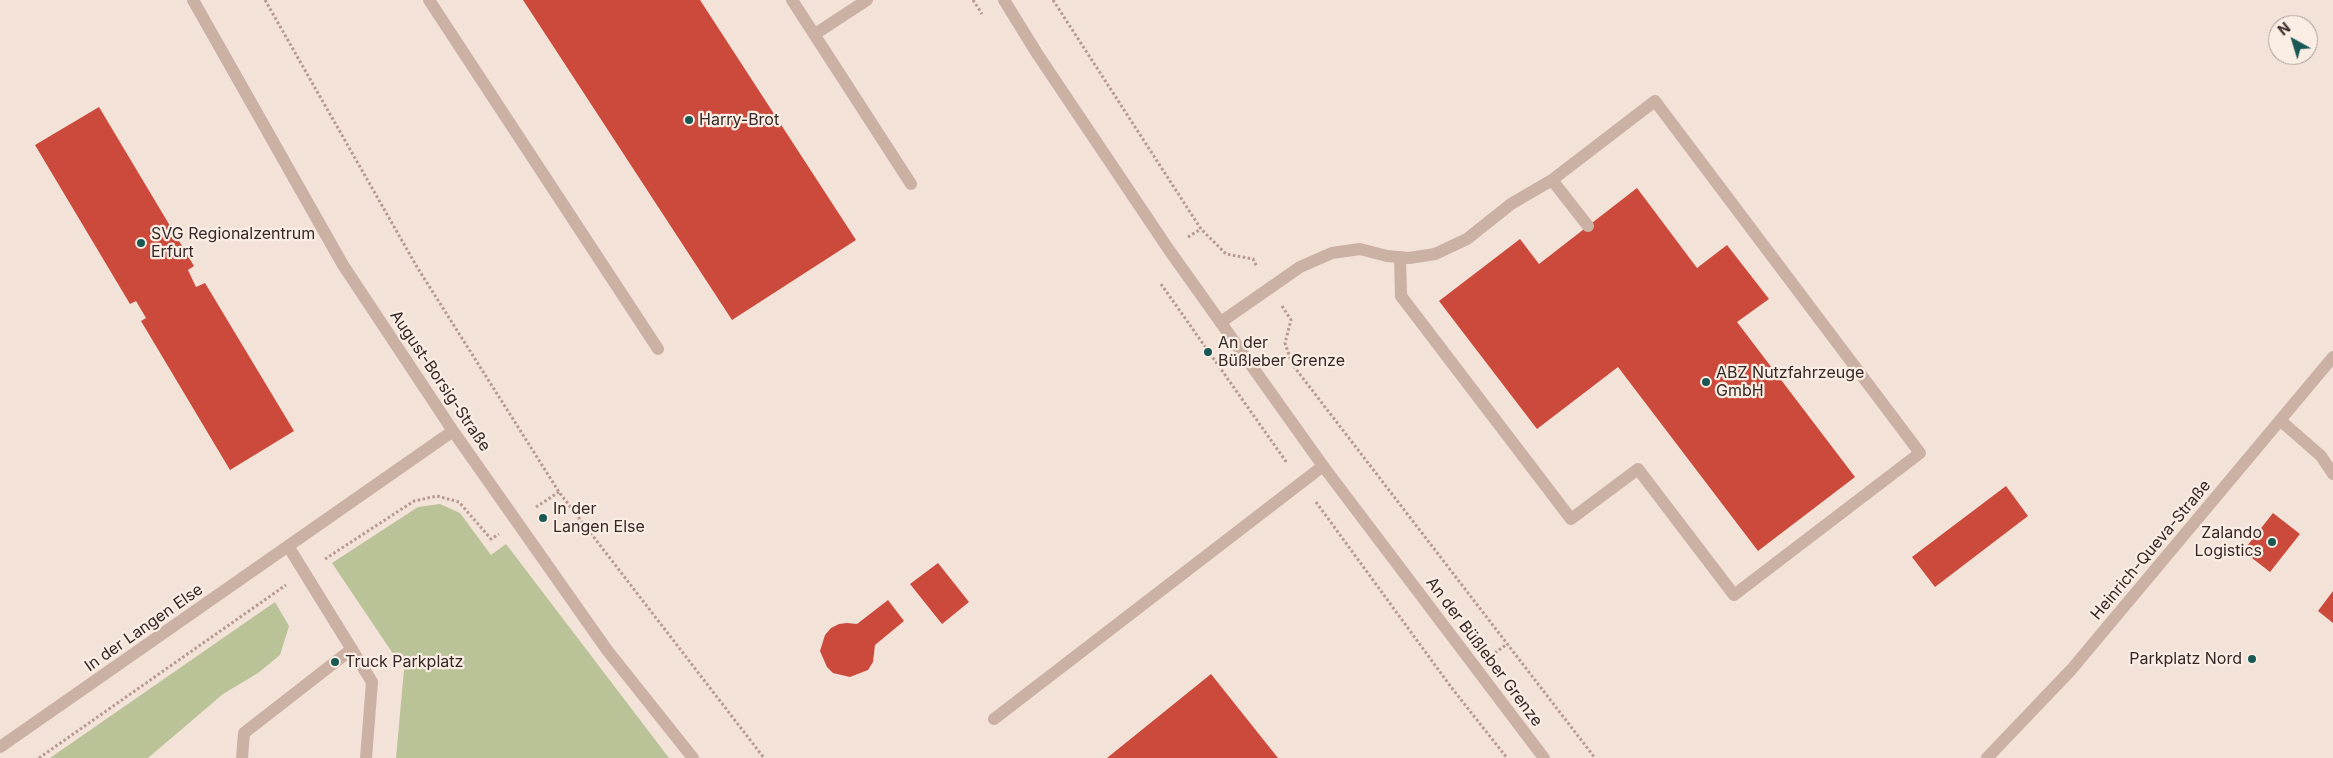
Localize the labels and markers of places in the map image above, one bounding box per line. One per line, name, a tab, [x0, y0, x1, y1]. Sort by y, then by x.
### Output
place label: Harry-Brot	[699, 110, 779, 130]
marker: Harry-Brot	[683, 114, 695, 126]
place label: SVG Regionalzentrum Erfurt	[151, 224, 315, 262]
marker: SVG Regionalzentrum Erfurt	[135, 237, 147, 249]
place label: An der Büßleber Grenze	[1218, 333, 1345, 371]
marker: An der Büßleber Grenze	[1202, 346, 1214, 358]
place label: ABZ Nutzfahrzeuge GmbH	[1716, 363, 1864, 401]
marker: ABZ Nutzfahrzeuge GmbH	[1700, 376, 1712, 388]
place label: In der Langen Else	[553, 499, 645, 537]
marker: In der Langen Else	[537, 512, 549, 524]
place label: Zalando Logistics	[2195, 523, 2262, 561]
marker: Zalando Logistics	[2266, 536, 2278, 548]
place label: Parkplatz Nord	[2129, 649, 2242, 669]
place label: Truck Parkplatz	[345, 652, 463, 672]
marker: Parkplatz Nord	[2246, 653, 2258, 665]
marker: Truck Parkplatz	[329, 656, 341, 668]

